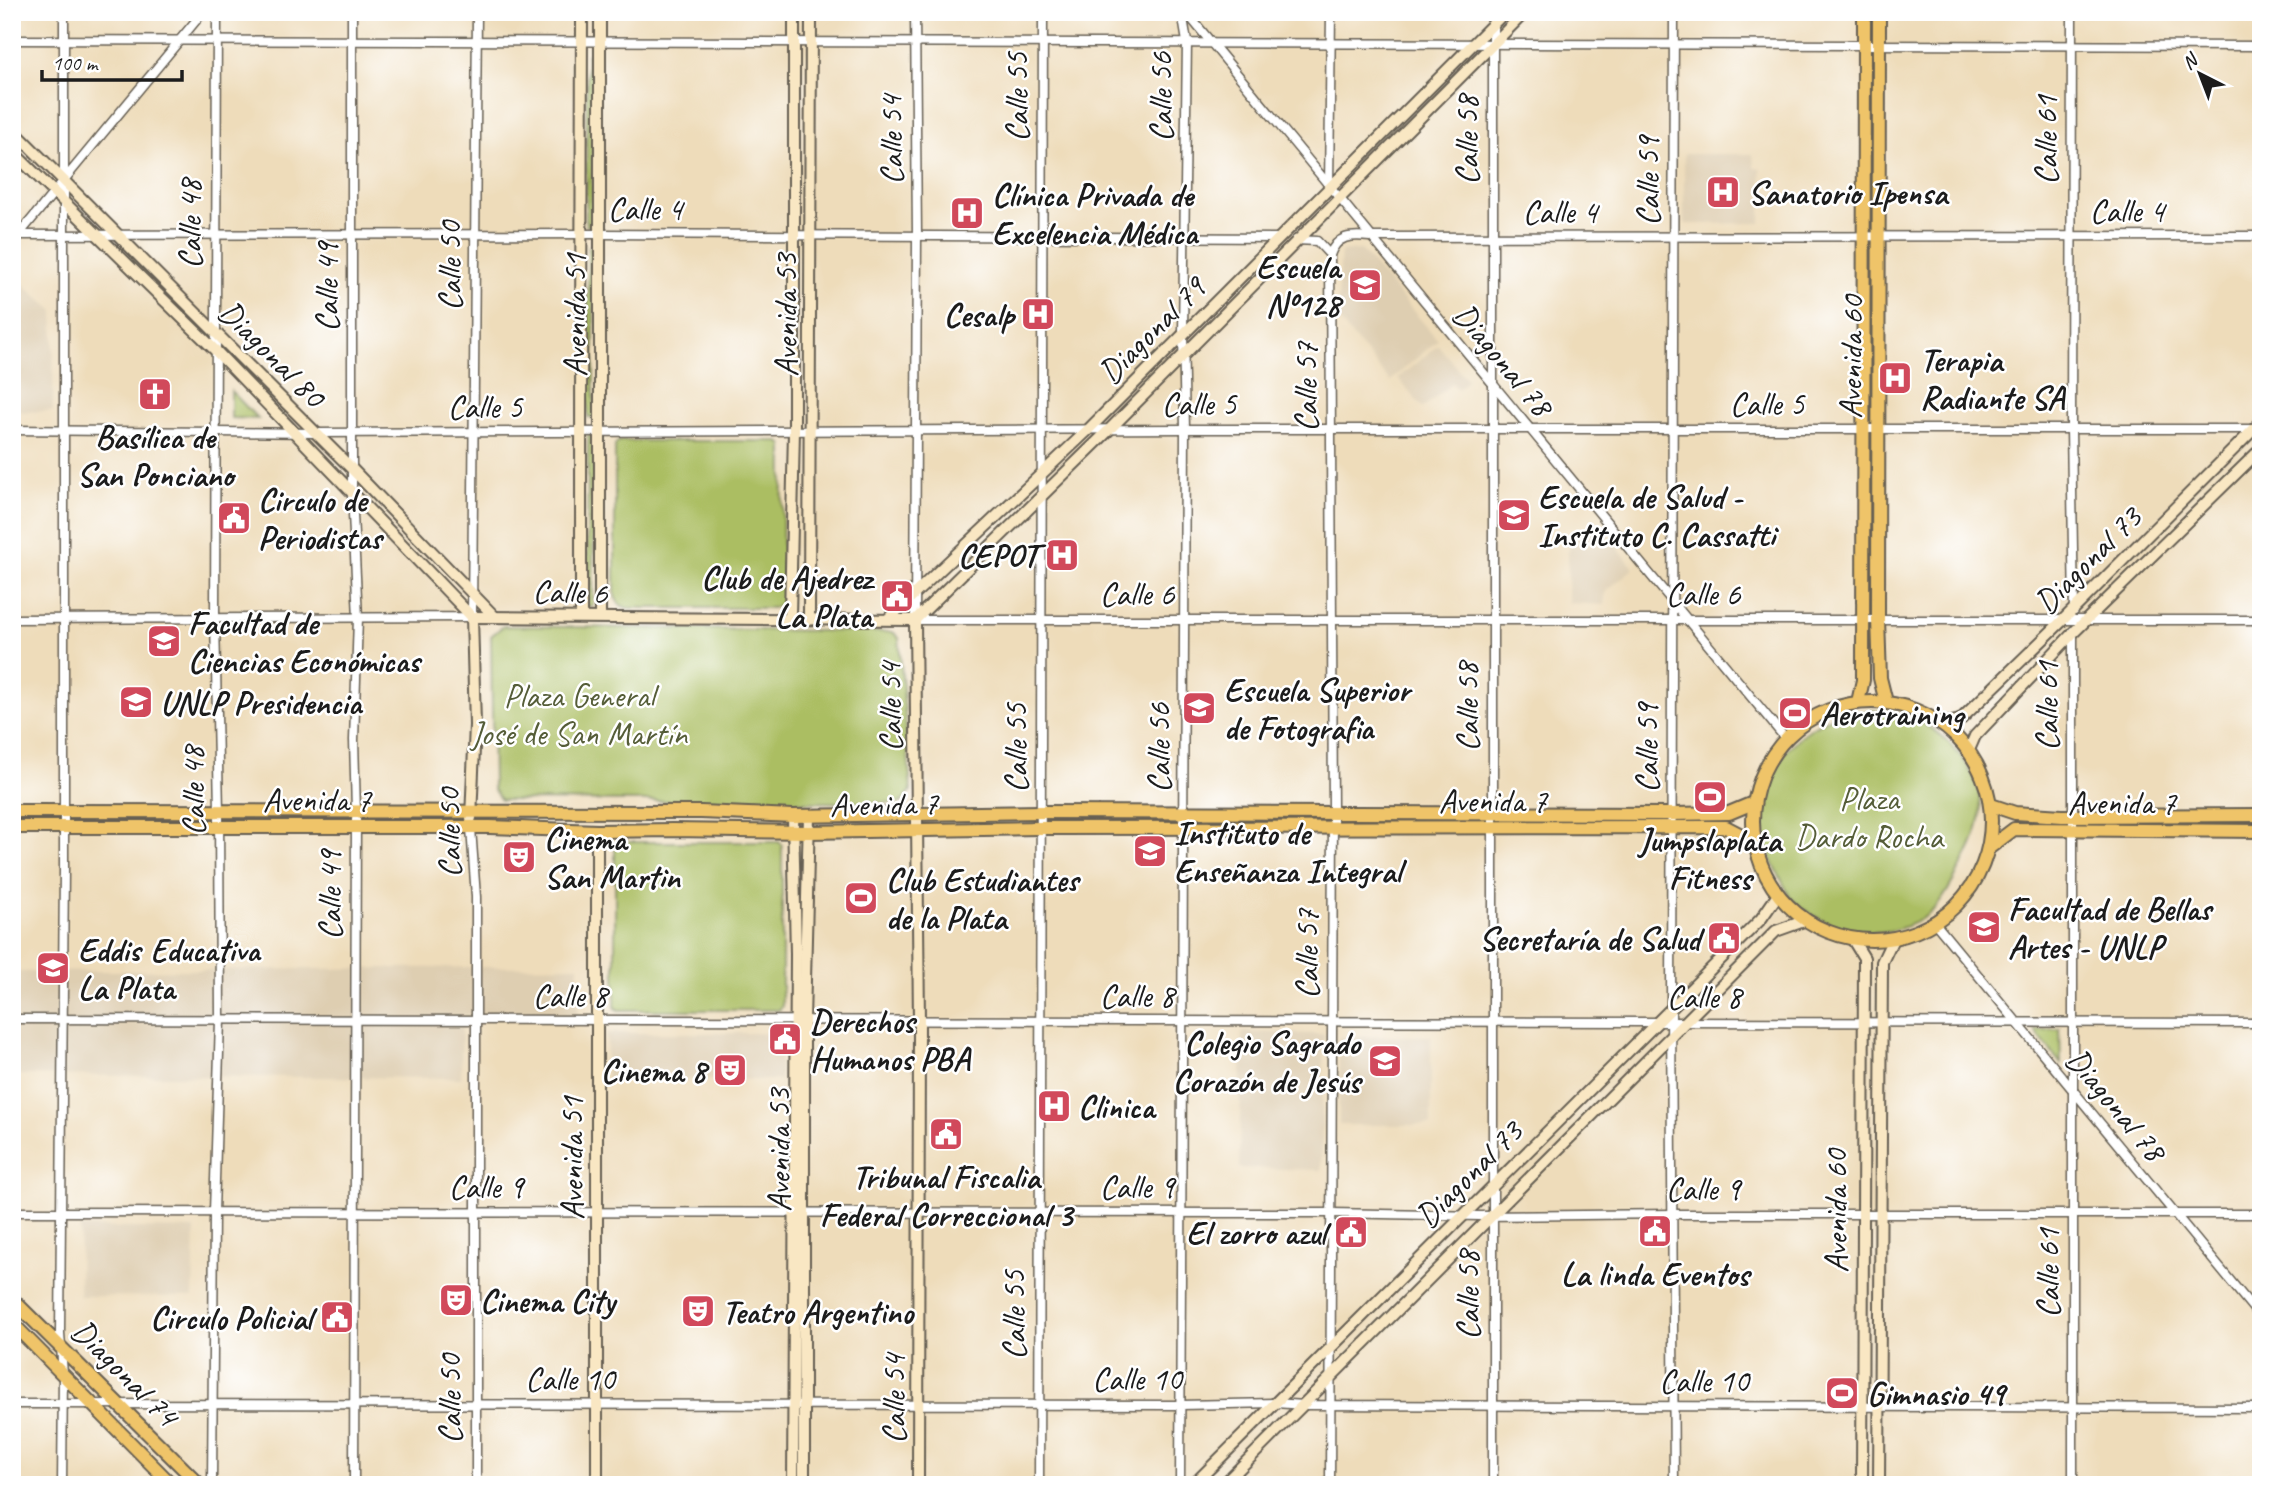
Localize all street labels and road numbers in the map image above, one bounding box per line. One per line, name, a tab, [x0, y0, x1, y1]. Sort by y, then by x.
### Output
street label: Calle 55	[996, 50, 1038, 142]
street label: Calle 56	[1140, 51, 1182, 142]
street label: Calle 54	[869, 92, 913, 185]
street label: Calle 58	[1446, 92, 1488, 185]
street label: Calle 61	[2025, 93, 2067, 185]
street label: Calle 59	[1627, 133, 1669, 226]
street label: Calle 48	[169, 176, 211, 269]
street label: Calle 4	[608, 188, 686, 230]
street label: Calle 4	[2090, 190, 2168, 232]
street label: Calle 4	[1523, 191, 1601, 233]
street label: Calle 50	[429, 219, 471, 311]
street label: Calle 49	[306, 239, 348, 332]
street label: Avenida 51	[554, 251, 596, 377]
street label: Avenida 53	[765, 251, 807, 377]
street label: Diagonal 79	[1089, 265, 1216, 392]
street label: Diagonal 80	[210, 291, 336, 418]
street label: Avenida 60	[1829, 293, 1873, 419]
street label: Diagonal 78	[1444, 294, 1565, 427]
street label: Calle 57	[1285, 340, 1327, 432]
street label: Calle 5	[1162, 383, 1239, 425]
street label: Calle 5	[1730, 383, 1807, 425]
street label: Calle 5	[448, 386, 525, 428]
street label: Diagonal 73	[2025, 496, 2152, 622]
street label: Calle 6	[532, 570, 609, 614]
street label: Calle 6	[1100, 573, 1176, 615]
street label: Calle 6	[1666, 573, 1742, 615]
street label: Calle 54	[868, 659, 912, 752]
street label: Calle 58	[1445, 659, 1489, 752]
street label: Calle 61	[2026, 659, 2068, 751]
street label: Calle 59	[1626, 700, 1668, 793]
street label: Calle 55	[995, 701, 1037, 793]
street label: Calle 56	[1138, 702, 1180, 793]
street label: Calle 48	[171, 743, 215, 836]
street label: Avenida 7	[263, 779, 373, 821]
street label: Avenida 7	[1439, 780, 1549, 822]
street label: Avenida 7	[829, 782, 941, 826]
street label: Avenida 7	[2068, 782, 2178, 824]
street label: Calle 50	[427, 786, 471, 878]
street label: Calle 49	[309, 847, 351, 940]
street label: Calle 57	[1286, 907, 1328, 999]
street label: Calle 8	[533, 975, 611, 1017]
street label: Calle 8	[1100, 975, 1178, 1017]
street label: Calle 8	[1667, 976, 1745, 1018]
street label: Diagonal 78	[2057, 1039, 2178, 1172]
street label: Avenida 53	[758, 1086, 800, 1212]
street label: Avenida 51	[551, 1094, 593, 1220]
street label: Diagonal 73	[1406, 1110, 1533, 1236]
street label: Avenida 60	[1815, 1147, 1857, 1273]
street label: Calle 9	[449, 1166, 527, 1208]
street label: Calle 9	[1100, 1166, 1178, 1208]
street label: Calle 9	[1666, 1168, 1744, 1210]
street label: Calle 61	[2027, 1226, 2069, 1318]
street label: Calle 58	[1447, 1247, 1489, 1340]
street label: Calle 55	[993, 1268, 1035, 1360]
street label: Diagonal 74	[63, 1310, 190, 1437]
street label: Calle 54	[873, 1351, 915, 1444]
street label: Calle 50	[429, 1352, 471, 1444]
street label: Calle 10	[525, 1358, 617, 1400]
street label: Calle 10	[1092, 1358, 1184, 1400]
street label: Calle 10	[1659, 1360, 1751, 1402]

